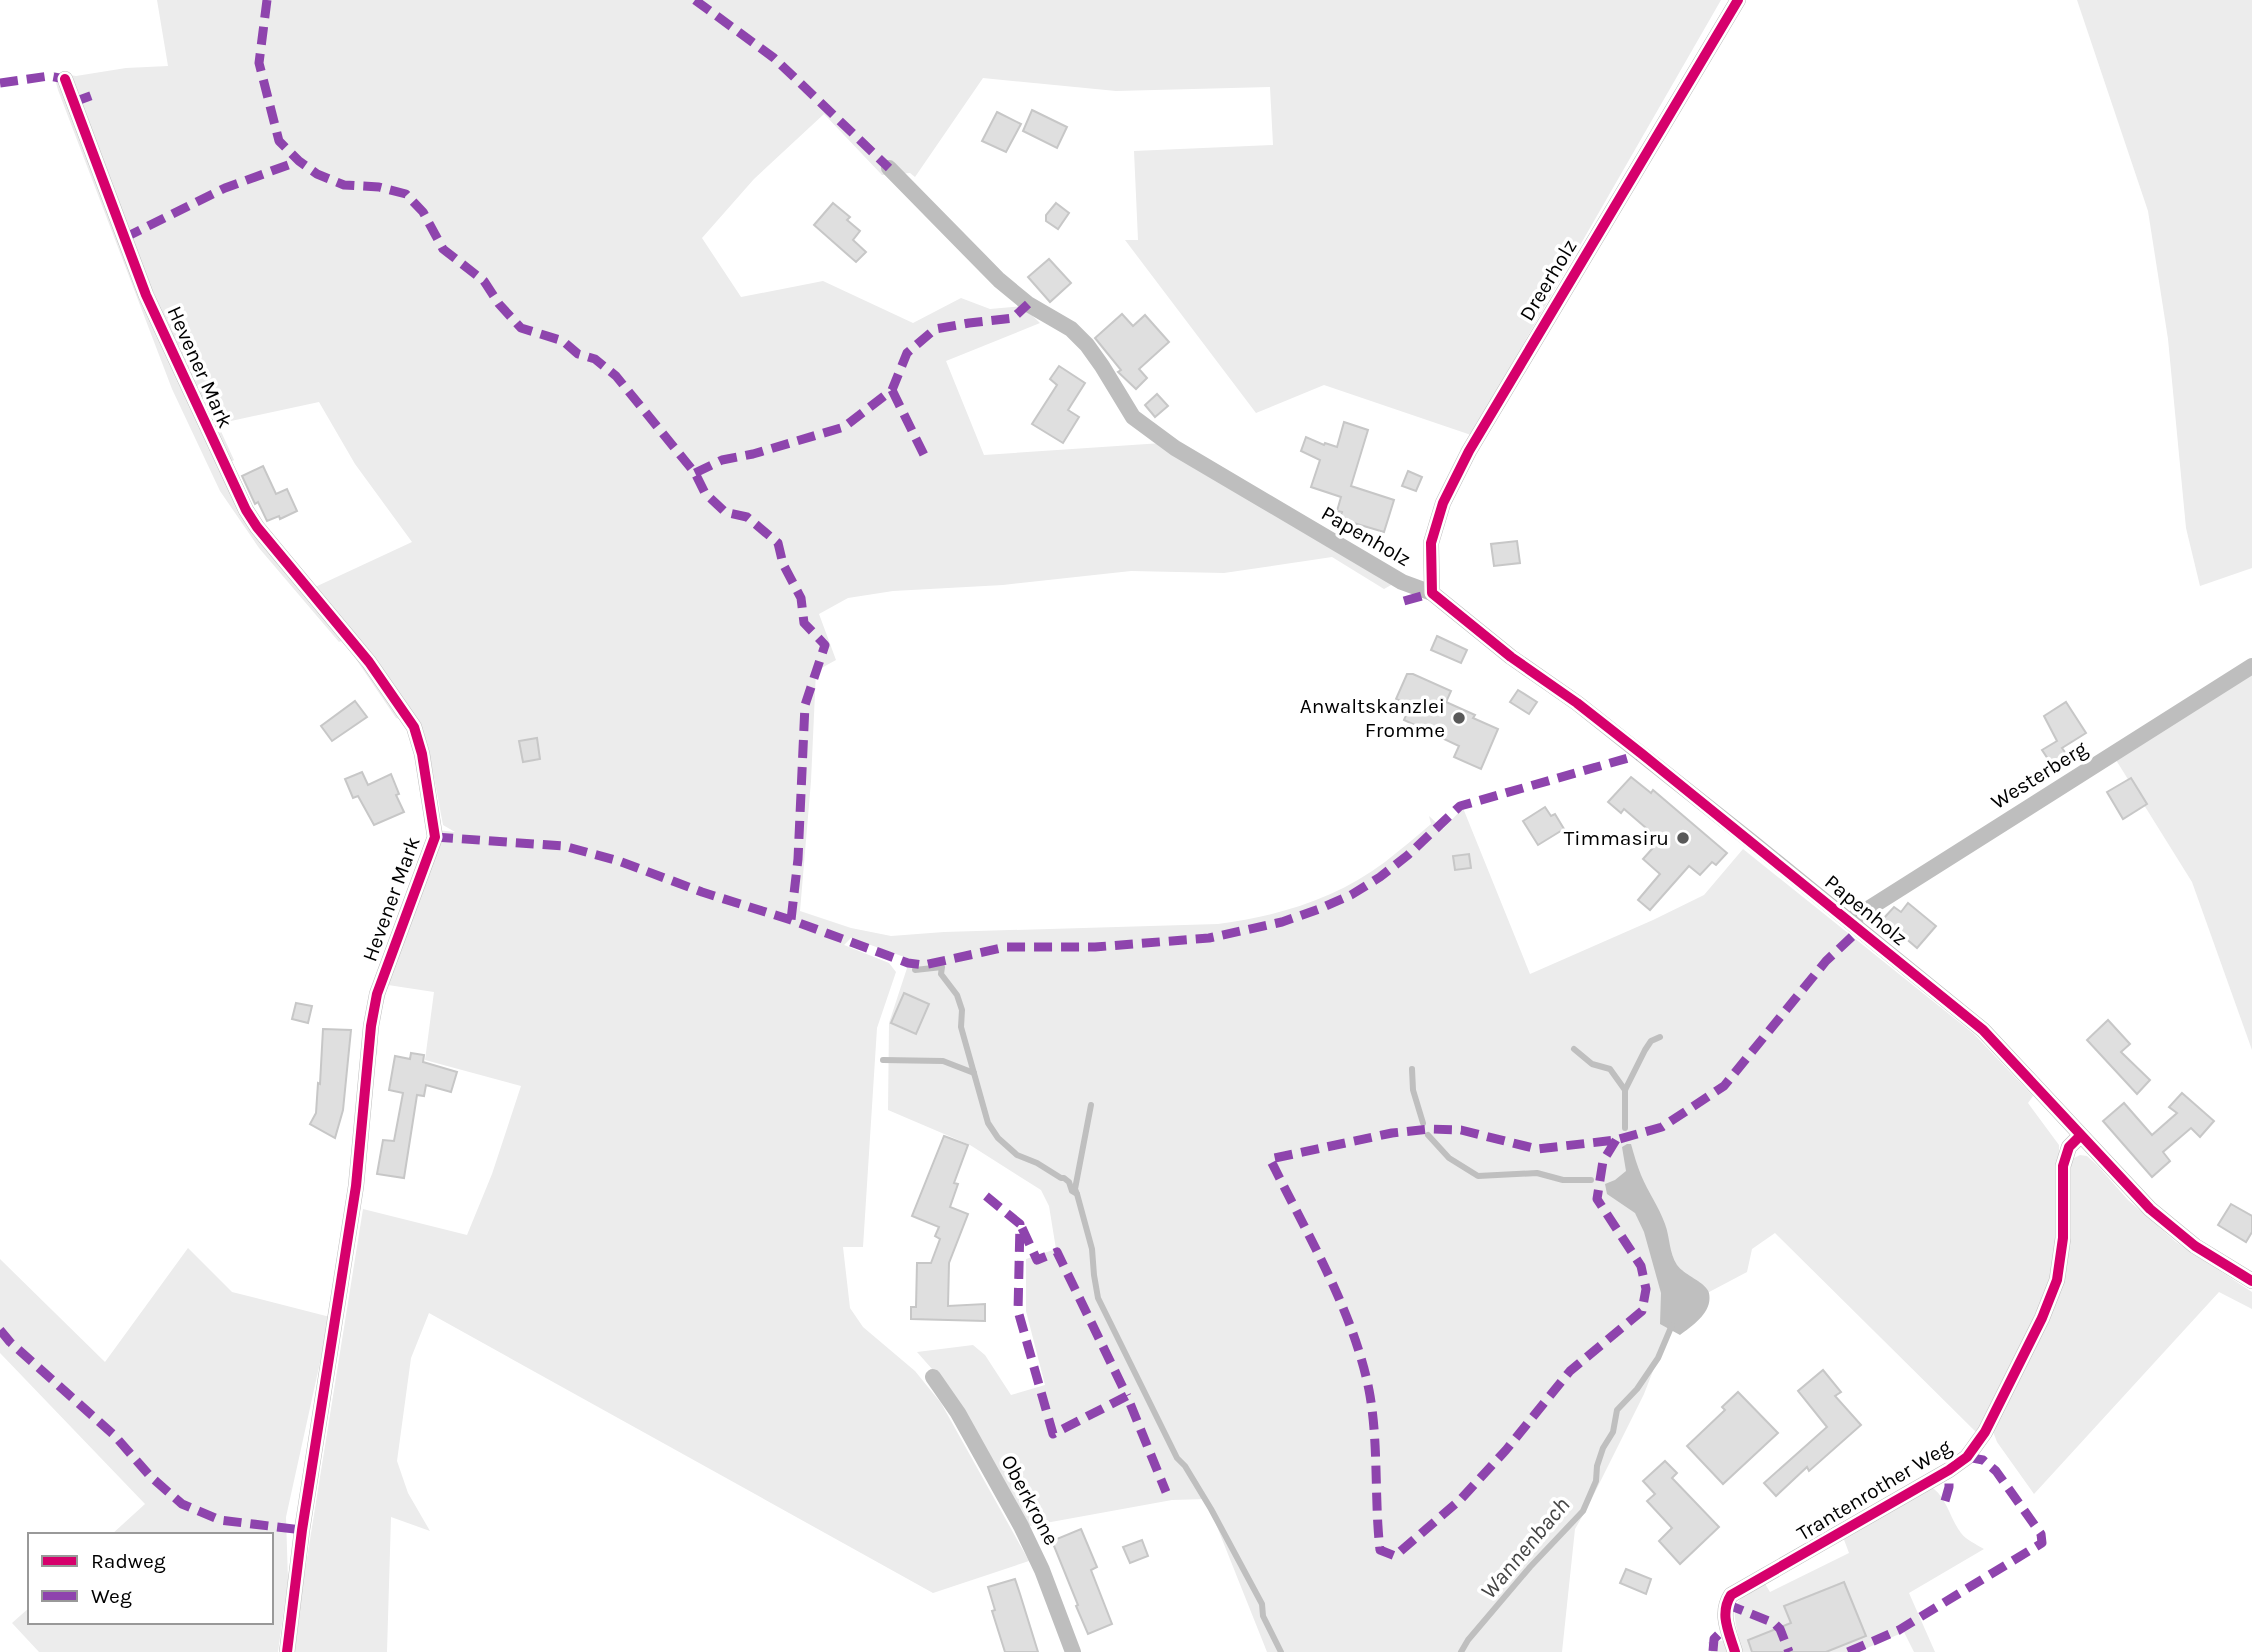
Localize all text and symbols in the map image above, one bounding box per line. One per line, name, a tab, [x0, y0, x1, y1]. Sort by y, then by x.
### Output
street label: Dreerholz	[1514, 235, 1582, 325]
street label: Hevener Mark	[162, 302, 238, 432]
street label: Papenholz	[1317, 501, 1415, 571]
place label: Anwaltskanzlei Fromme	[1300, 694, 1445, 742]
marker: Anwaltskanzlei Fromme	[1451, 710, 1467, 726]
street label: Westerberg	[1987, 736, 2091, 814]
place label: Timmasiru	[1564, 826, 1669, 850]
marker: Timmasiru	[1675, 830, 1691, 846]
street label: Hevener Mark	[357, 833, 425, 965]
street label: Papenholz	[1820, 870, 1912, 950]
street label: Trantenrother Weg	[1792, 1434, 1956, 1546]
street label: Oberkrone	[996, 1451, 1064, 1549]
water label: Wannenbach	[1475, 1492, 1575, 1604]
legend	[28, 1533, 273, 1624]
text: Radweg	[91, 1549, 166, 1573]
text: Weg	[91, 1584, 132, 1608]

